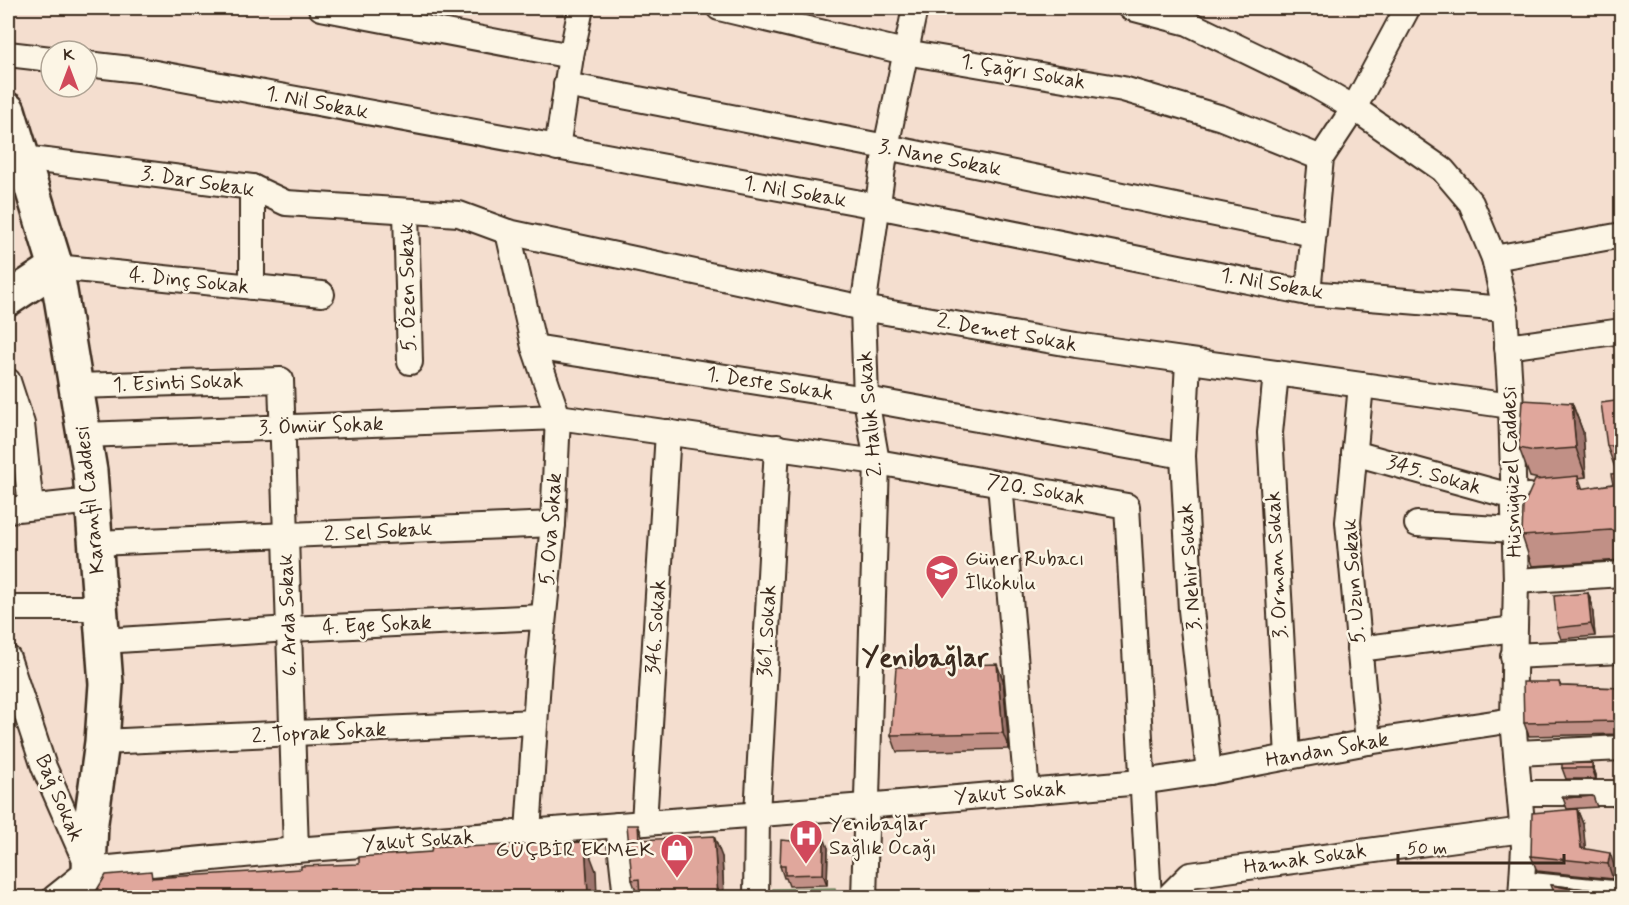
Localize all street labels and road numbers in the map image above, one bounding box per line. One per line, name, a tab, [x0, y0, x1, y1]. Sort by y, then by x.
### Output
street label: 1. Çağrı Sokak	[958, 47, 1088, 97]
street label: 1. Nil Sokak	[263, 79, 371, 127]
street label: 3. Nane Sokak	[876, 132, 1004, 184]
street label: 3. Dar Sokak	[139, 159, 257, 205]
street label: 1. Nil Sokak	[741, 169, 849, 215]
street label: 5. Özen Sokak	[393, 222, 423, 352]
street label: 4. Dinç Sokak	[128, 261, 250, 301]
street label: 1. Nil Sokak	[1218, 261, 1326, 307]
street label: 2. Demet Sokak	[935, 307, 1079, 359]
street label: 2. Haluk Sokak	[851, 350, 889, 478]
street label: 1. Deste Sokak	[704, 360, 836, 408]
street label: 1. Esinti Sokak	[112, 367, 244, 399]
street label: Hüsnügüzel Caddesi	[1495, 386, 1529, 558]
street label: 3. Ömür Sokak	[258, 410, 384, 442]
street label: Karanfil Caddesi	[68, 424, 112, 575]
street label: 345. Sokak	[1383, 448, 1485, 502]
street label: 720. Sokak	[985, 468, 1087, 512]
street label: 5. Ova Sokak	[533, 471, 569, 586]
street label: 3. Orman Sokak	[1259, 491, 1295, 639]
street label: 3. Nehir Sokak	[1172, 502, 1208, 632]
street label: 2. Sel Sokak	[323, 515, 433, 549]
street label: 5. Uzun Sokak	[1336, 517, 1372, 644]
street label: 6. Arda Sokak	[272, 553, 304, 677]
street label: 346. Sokak	[639, 578, 673, 676]
street label: 361. Sokak	[751, 584, 783, 678]
street label: 4. Ege Sokak	[322, 608, 433, 642]
street label: 2. Toprak Sokak	[251, 715, 387, 751]
street label: Handan Sokak	[1263, 725, 1391, 775]
street label: Bağ Sokak	[28, 750, 90, 846]
street label: Yakut Sokak	[953, 774, 1067, 812]
street label: Yakut Sokak	[361, 823, 475, 859]
street label: Hamak Sokak	[1242, 837, 1368, 881]

